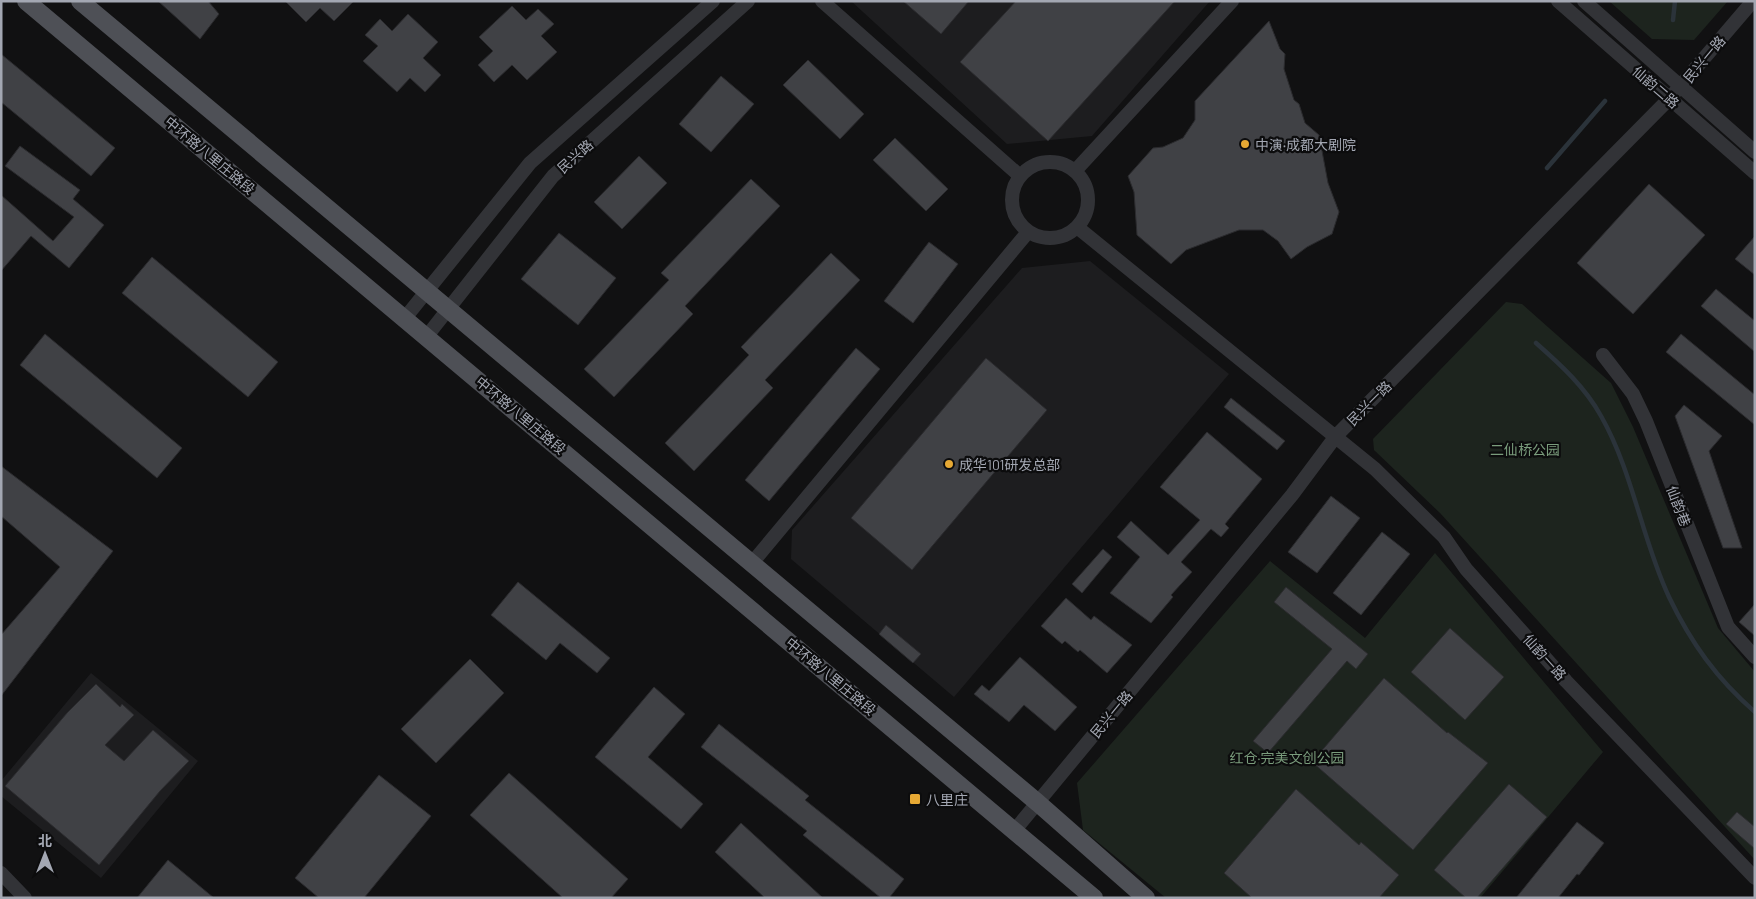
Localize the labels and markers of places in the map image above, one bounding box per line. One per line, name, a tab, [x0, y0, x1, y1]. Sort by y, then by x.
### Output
place label: 中演·成都大剧院	[1255, 136, 1356, 153]
marker: 中演·成都大剧院	[1239, 138, 1251, 150]
place label: 成华101研发总部	[959, 456, 1060, 473]
marker: 成华101研发总部	[943, 458, 955, 470]
place label: 八里庄	[926, 791, 968, 808]
marker: 八里庄	[908, 792, 922, 806]

